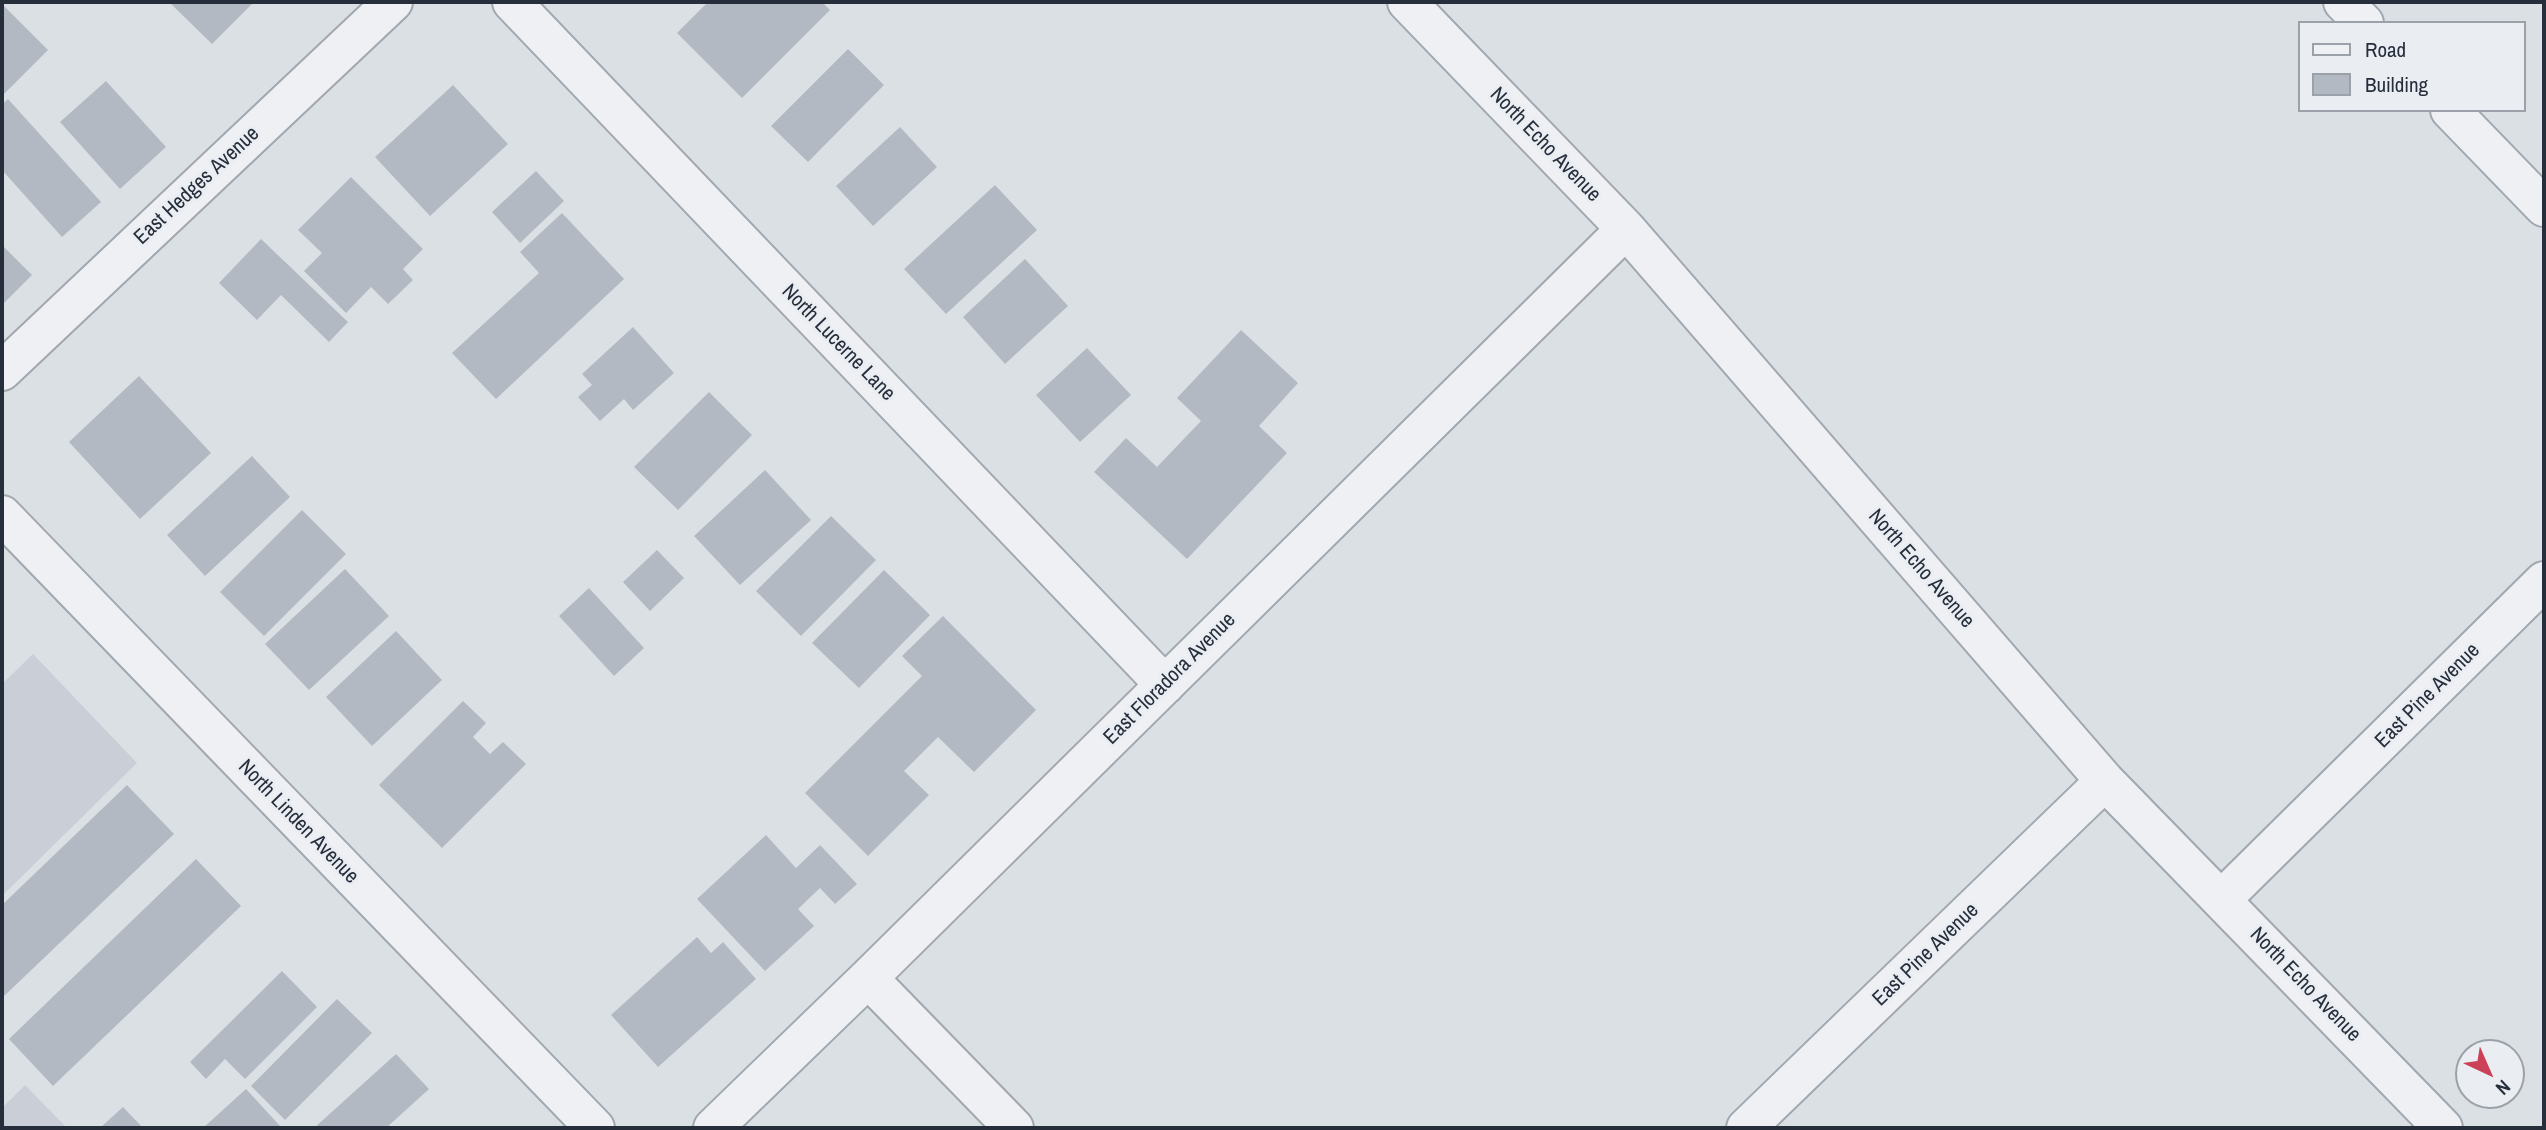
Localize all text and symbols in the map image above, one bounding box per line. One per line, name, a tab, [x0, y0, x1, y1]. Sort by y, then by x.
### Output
legend	[2298, 21, 2525, 112]
text: Road	[2365, 35, 2406, 64]
text: Building	[2365, 70, 2428, 99]
street label: North Echo Avenue	[1484, 83, 1606, 207]
street label: East Hedges Avenue	[129, 122, 265, 250]
street label: North Lucerne Lane	[776, 280, 900, 406]
street label: North Echo Avenue	[1863, 504, 1979, 634]
street label: East Floradora Avenue	[1099, 608, 1241, 750]
street label: East Pine Avenue	[2370, 638, 2486, 754]
street label: North Linden Avenue	[233, 755, 363, 889]
street label: East Pine Avenue	[1868, 898, 1984, 1012]
street label: North Echo Avenue	[2244, 923, 2366, 1047]
north arrow	[2455, 1039, 2525, 1109]
text: N	[2490, 1074, 2516, 1101]

